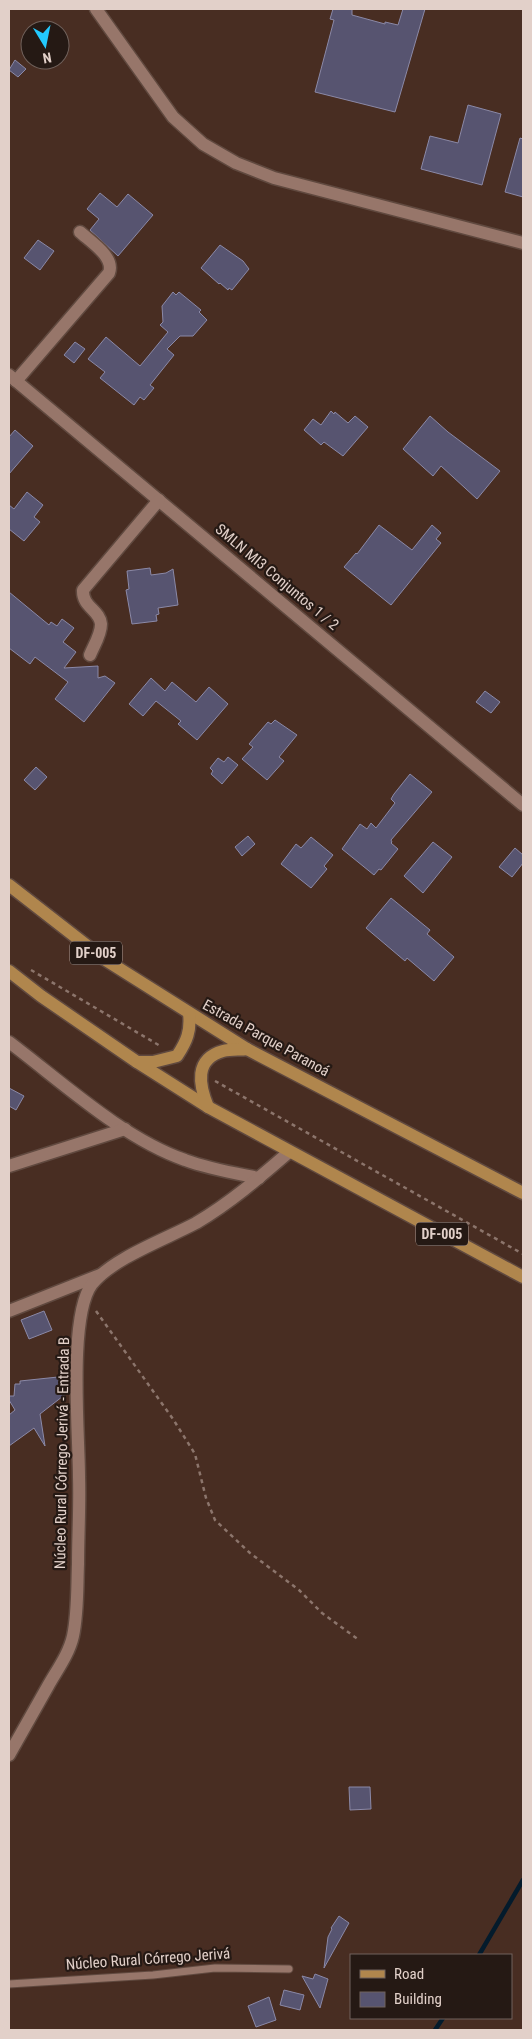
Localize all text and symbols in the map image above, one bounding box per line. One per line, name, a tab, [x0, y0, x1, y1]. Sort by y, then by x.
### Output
north arrow	[20, 20, 70, 70]
text: N	[42, 49, 53, 66]
street label: SMLN MI3 Conjuntos 1 / 2	[212, 520, 342, 634]
road number: DF-005	[70, 941, 122, 964]
street label: Estrada Parque Paranoá	[199, 996, 333, 1080]
road number: DF-005	[416, 1222, 468, 1246]
street label: Núcleo Rural Córrego Jerivá - Entrada B	[51, 1337, 73, 1569]
street label: Núcleo Rural Córrego Jerivá	[65, 1944, 231, 1974]
legend	[350, 1954, 512, 2019]
text: Road	[394, 1965, 424, 1983]
text: Building	[394, 1990, 442, 2008]

